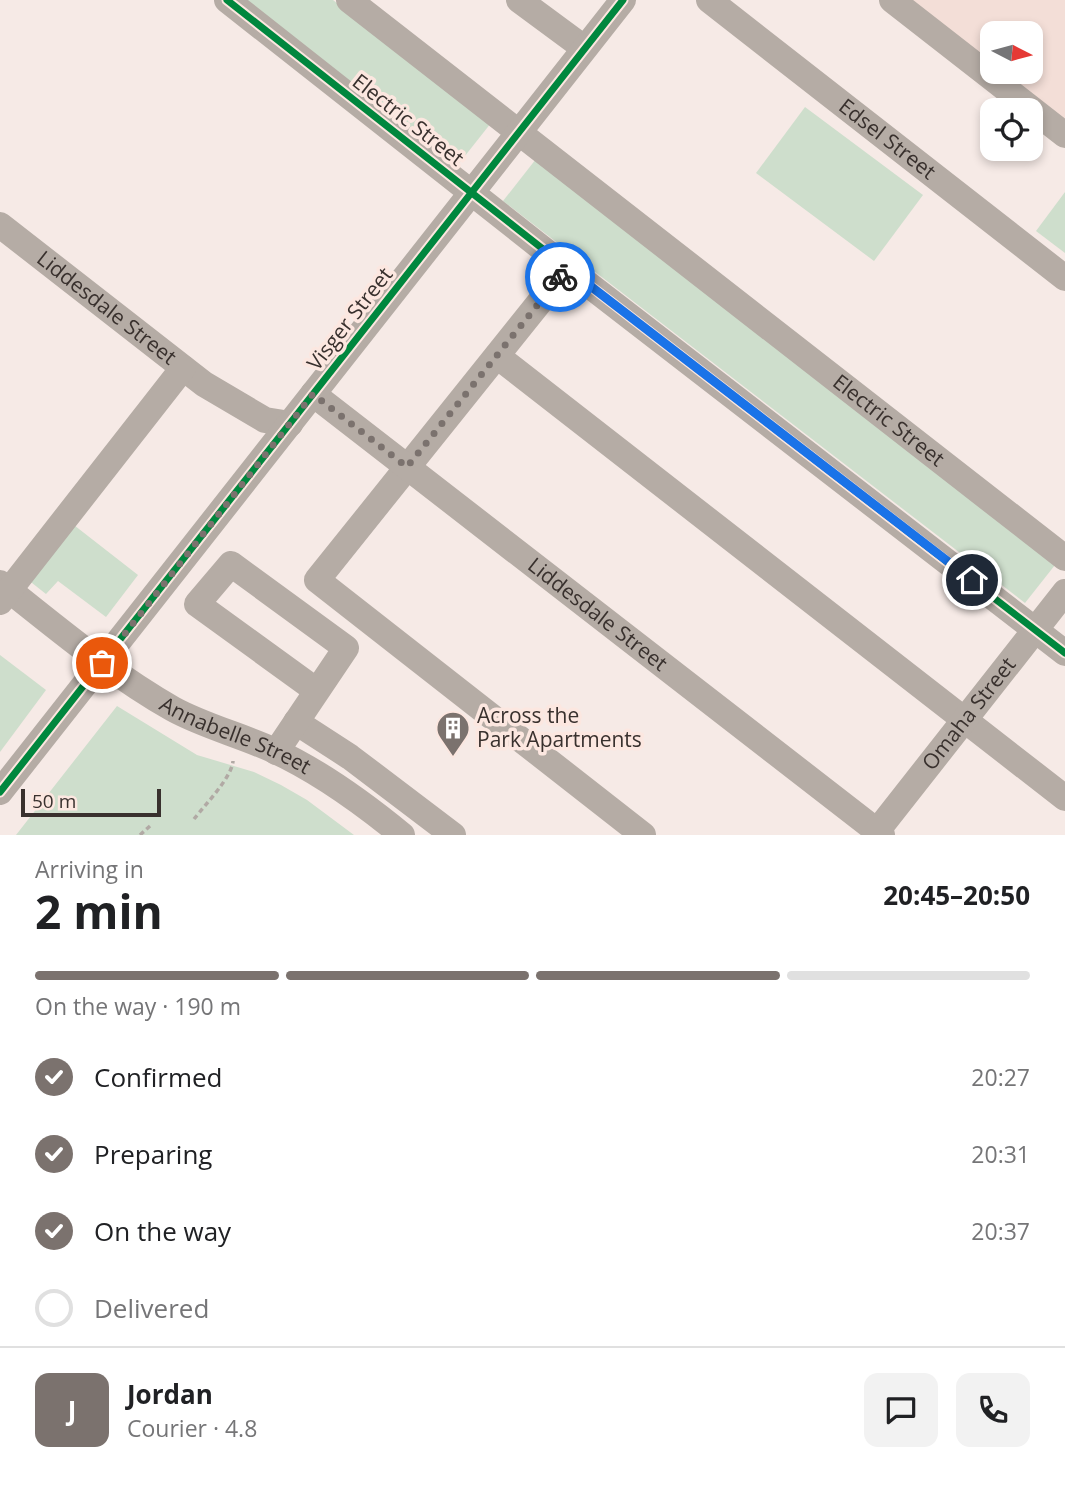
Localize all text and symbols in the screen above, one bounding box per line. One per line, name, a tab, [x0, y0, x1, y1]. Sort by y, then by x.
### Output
north arrow	[980, 21, 1043, 84]
map controls	[980, 21, 1043, 161]
street label: Electric Street	[347, 67, 470, 172]
street label: Edsel Street	[833, 92, 942, 185]
button: locate	[980, 98, 1043, 161]
courier	[525, 242, 595, 312]
street label: Liddesdale Street	[32, 244, 183, 370]
icon: bike	[541, 258, 579, 296]
street label: Visger Street	[300, 261, 398, 376]
street label: Electric Street	[827, 367, 951, 472]
pin	[942, 550, 1002, 610]
street label: Liddesdale Street	[523, 551, 674, 677]
icon: home	[953, 561, 991, 599]
pin	[72, 633, 132, 693]
icon: bag	[83, 644, 121, 682]
street label: Omaha Street	[915, 651, 1021, 775]
street label: Annabelle Street	[155, 689, 316, 780]
place label: Across the Park Apartments	[477, 701, 642, 753]
building icon: Across the Park Apartments	[434, 709, 472, 758]
scale bar	[21, 786, 161, 818]
text: 50 m	[32, 788, 76, 814]
text: Arriving in	[35, 853, 144, 885]
text: 20:45–20:50	[883, 877, 1030, 913]
text: 2 min	[35, 880, 163, 942]
text: On the way · 190 m	[35, 990, 241, 1022]
icon: check	[35, 1058, 73, 1096]
text: Confirmed	[94, 1059, 222, 1095]
text: 20:27	[971, 1061, 1030, 1093]
icon: check	[35, 1135, 73, 1173]
text: Preparing	[94, 1136, 212, 1172]
text: 20:31	[971, 1138, 1030, 1170]
icon: check	[35, 1212, 73, 1250]
text: On the way	[94, 1213, 231, 1249]
text: 20:37	[971, 1215, 1030, 1247]
text: Delivered	[94, 1290, 209, 1326]
button: chat	[864, 1373, 938, 1447]
button: phone	[956, 1373, 1030, 1447]
text: Jordan	[127, 1376, 213, 1412]
text: J	[68, 1392, 76, 1428]
text: Courier · 4.8	[127, 1412, 257, 1444]

